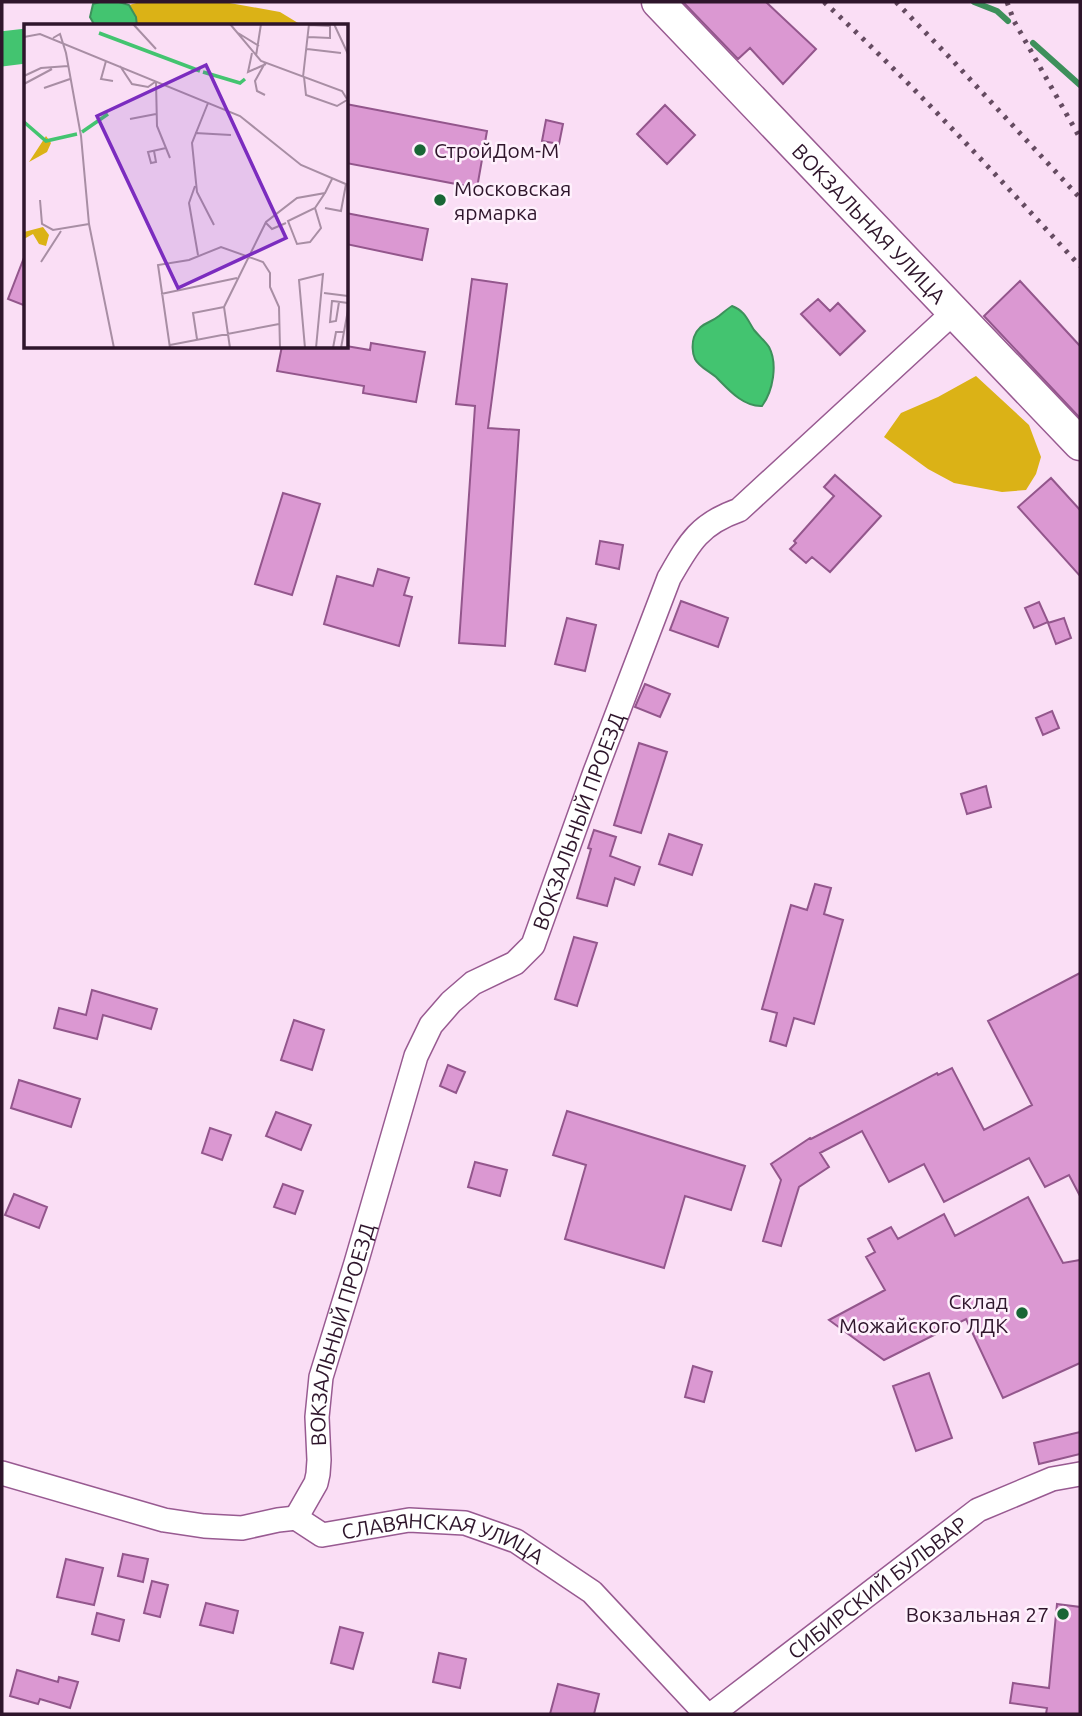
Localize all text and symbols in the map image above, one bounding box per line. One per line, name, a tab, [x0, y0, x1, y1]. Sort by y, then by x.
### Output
inset map	[24, 24, 348, 348]
place label: СтройДом-М	[434, 138, 559, 162]
street label: ВОКЗАЛЬНАЯ УЛИЦА	[788, 139, 951, 308]
marker: СтройДом-М	[412, 142, 428, 158]
place label: Московская ярмарка	[454, 176, 571, 224]
marker: Московская ярмарка	[432, 192, 448, 208]
street label: ВОКЗАЛЬНЫЙ ПРОЕЗД	[527, 709, 628, 933]
street label: ВОКЗАЛЬНЫЙ ПРОЕЗД	[305, 1221, 379, 1447]
place label: Склад Можайского ЛДК	[839, 1289, 1008, 1337]
marker: Склад Можайского ЛДК	[1014, 1305, 1030, 1321]
street label: СЛАВЯНСКАЯ УЛИЦА	[340, 1508, 549, 1569]
street label: СИБИРСКИЙ БУЛЬВАР	[783, 1511, 971, 1664]
place label: Вокзальная 27	[906, 1602, 1049, 1626]
marker: Вокзальная 27	[1055, 1606, 1071, 1622]

